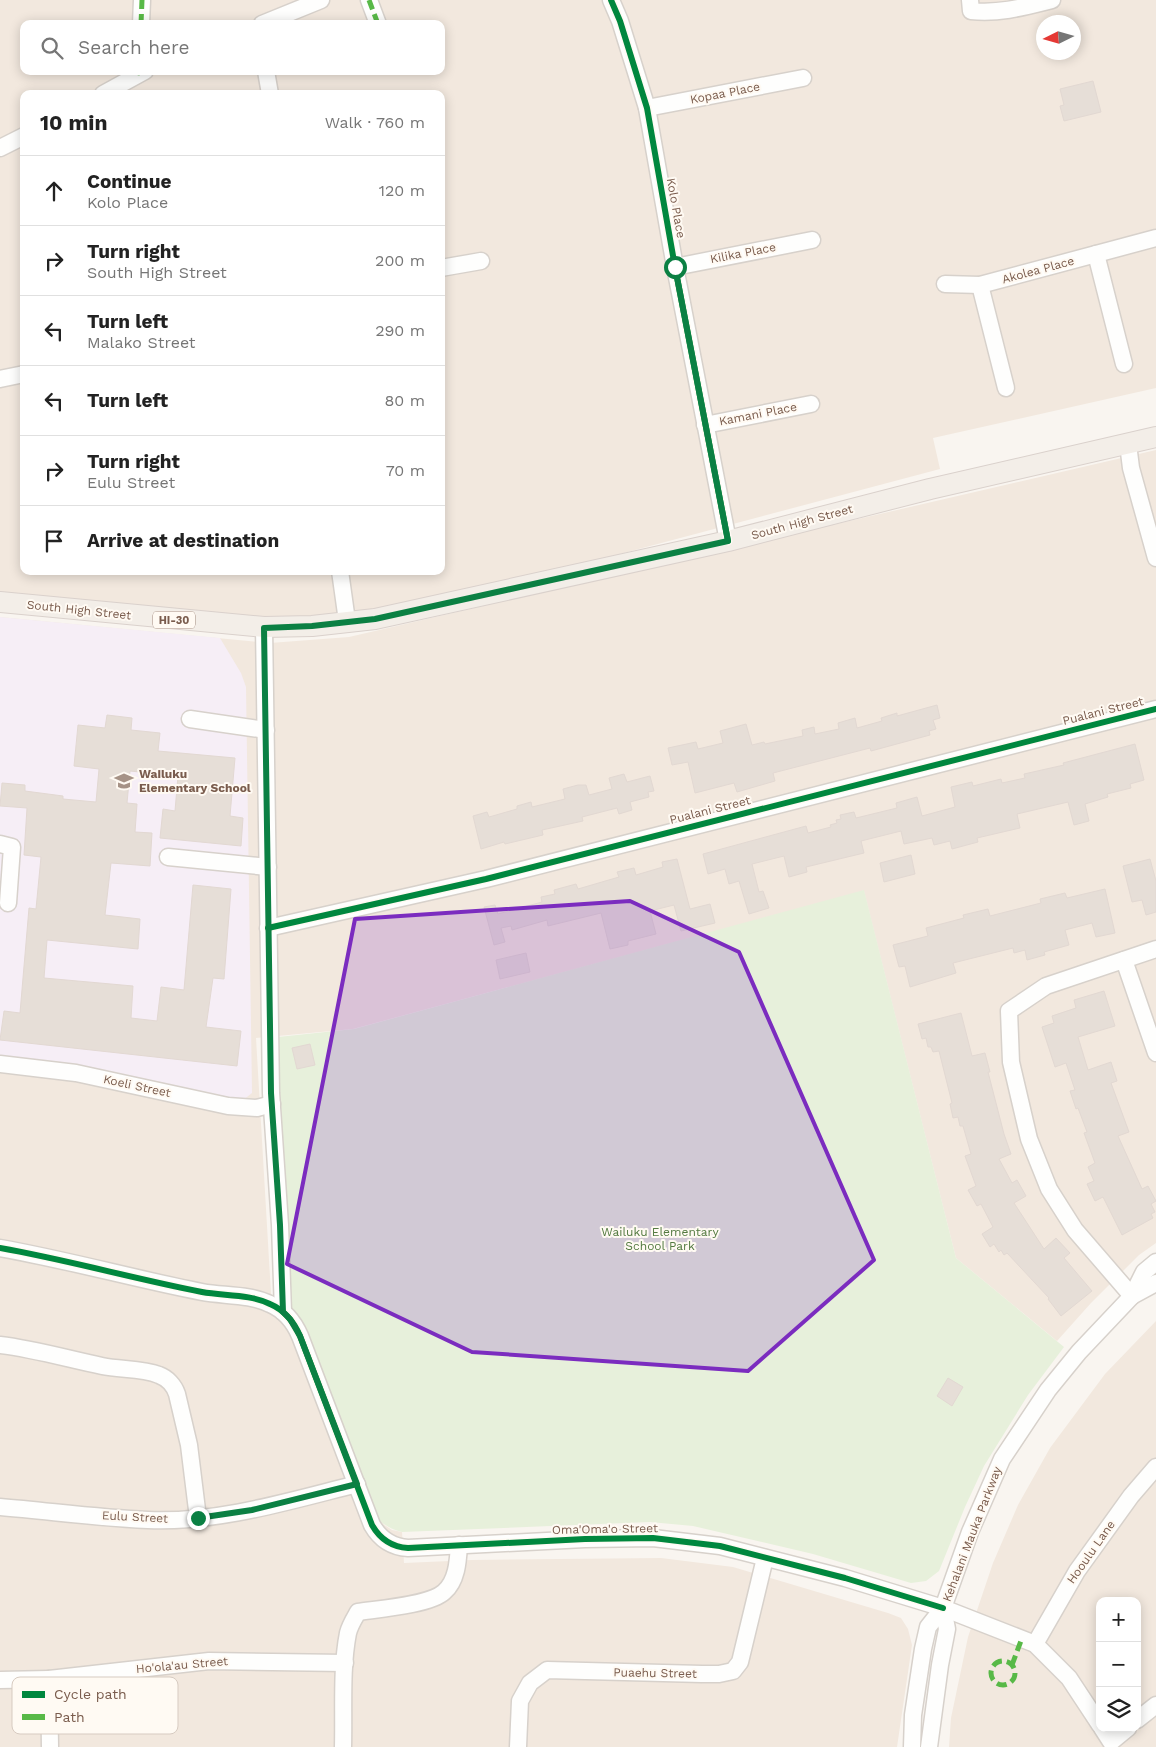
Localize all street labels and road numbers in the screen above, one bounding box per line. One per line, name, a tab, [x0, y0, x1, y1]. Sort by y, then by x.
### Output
street label: Kopaa Place	[689, 79, 761, 107]
street label: Kolo Place	[664, 177, 688, 239]
street label: Kilika Place	[709, 240, 777, 266]
street label: Akolea Place	[1000, 254, 1076, 286]
street label: Kamani Place	[718, 400, 798, 428]
street label: South High Street	[750, 502, 854, 542]
street label: South High Street	[26, 598, 132, 622]
road number: HI-30	[153, 612, 195, 628]
street label: Pualani Street	[1061, 694, 1145, 728]
street label: Pualani Street	[668, 793, 752, 827]
street label: Koeli Street	[102, 1072, 172, 1100]
street label: Kehalani Mauka Parkway	[940, 1464, 1005, 1604]
street label: Eulu Street	[102, 1508, 168, 1526]
street label: Hooulu Lane	[1064, 1518, 1118, 1586]
street label: Oma'Oma'o Street	[552, 1521, 658, 1537]
street label: Ho'ola'au Street	[135, 1654, 229, 1676]
street label: Puaehu Street	[613, 1665, 697, 1681]

